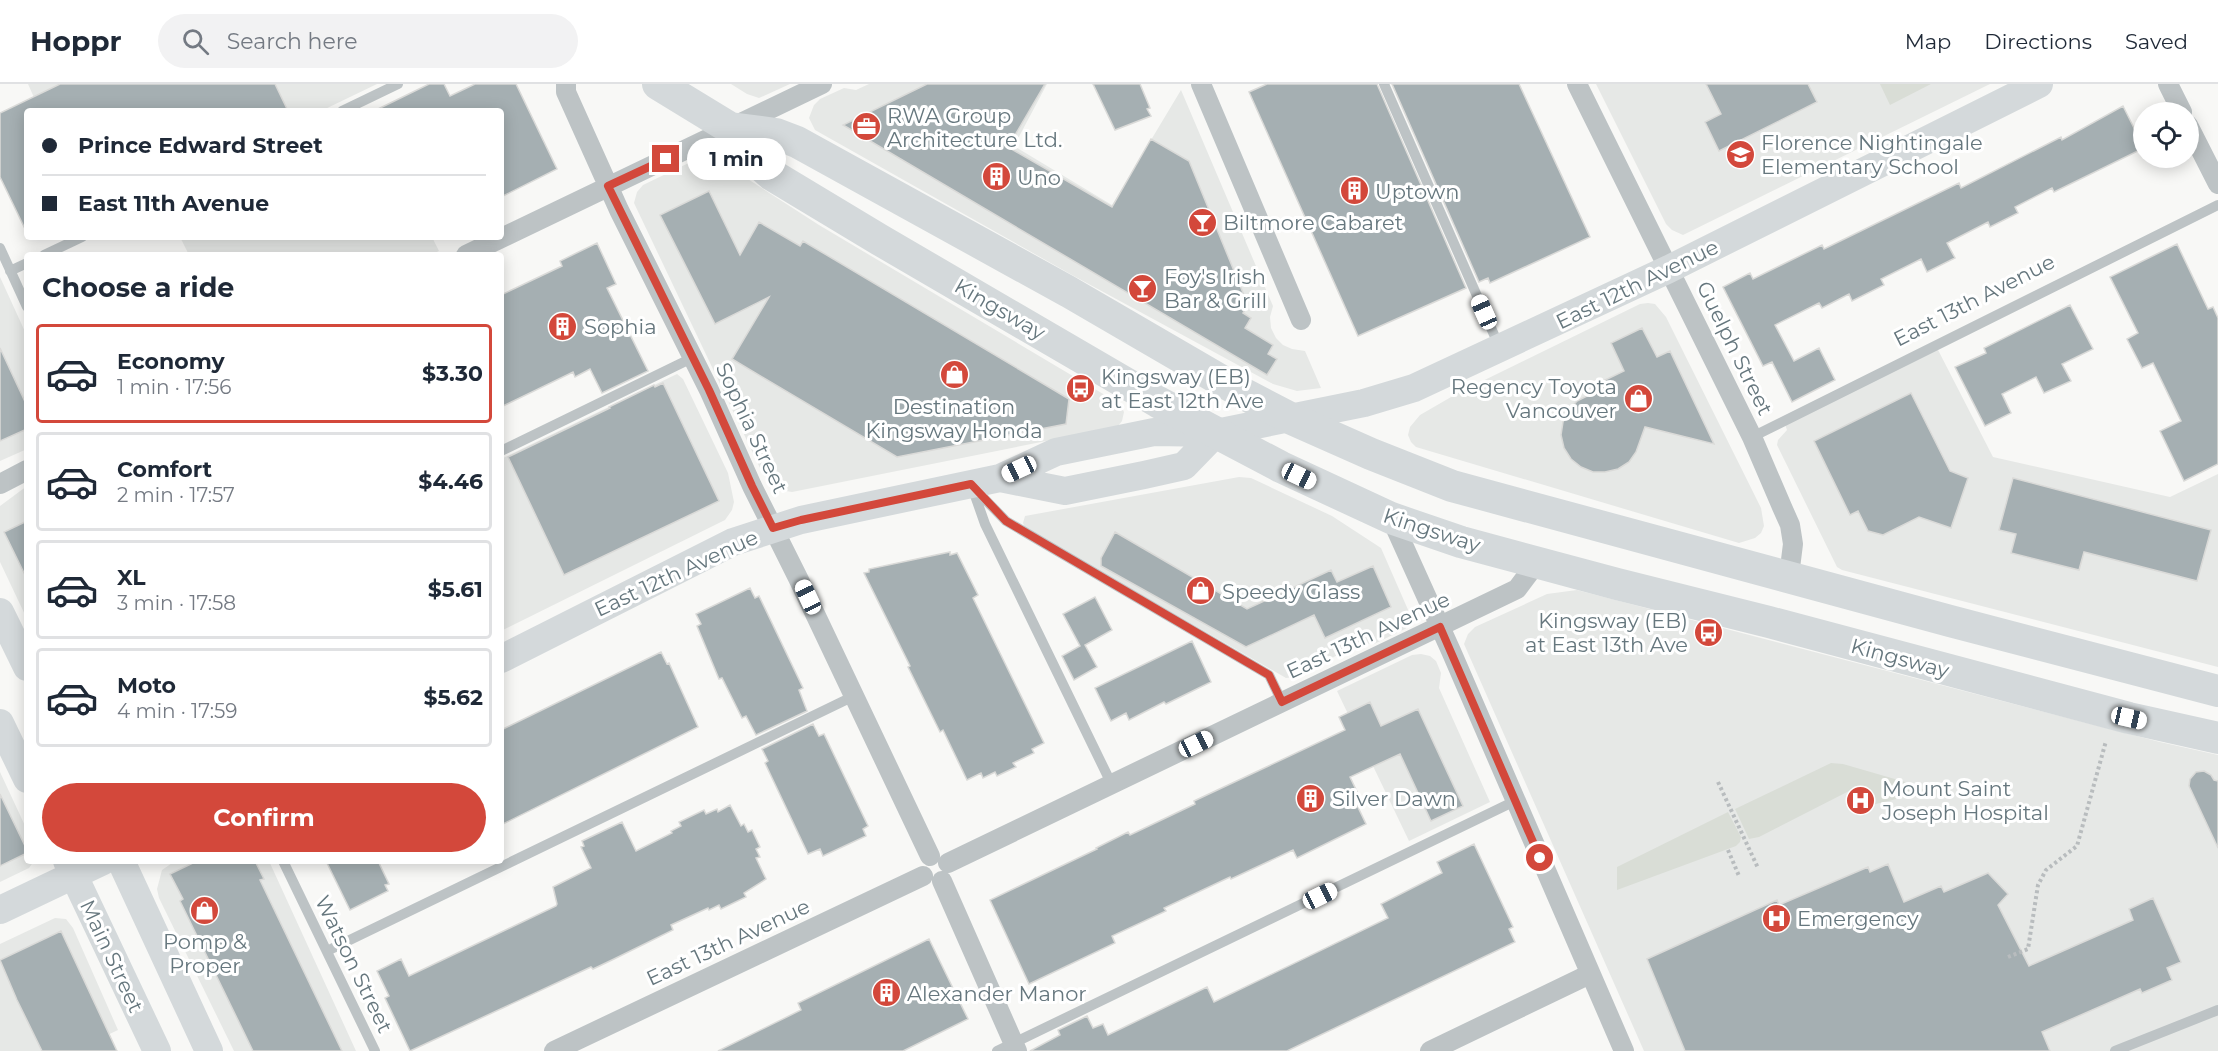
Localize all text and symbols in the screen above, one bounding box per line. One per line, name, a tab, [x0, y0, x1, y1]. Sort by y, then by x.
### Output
search box	[158, 14, 578, 68]
text: Hoppr	[30, 24, 122, 58]
icon: search	[179, 25, 212, 58]
text: Search here	[227, 28, 358, 55]
text: Map	[1905, 29, 1951, 54]
text: Directions	[1984, 29, 2092, 54]
text: Saved	[2125, 29, 2188, 54]
map controls	[2133, 102, 2199, 168]
button: locate	[2133, 102, 2199, 168]
place label: RWA Group Architecture Ltd.	[887, 103, 1062, 152]
office icon: RWA Group Architecture Ltd.	[850, 111, 882, 143]
place label: Florence Nightingale Elementary School	[1761, 130, 1983, 179]
text: Prince Edward Street	[78, 132, 323, 159]
callout: 1 min	[687, 138, 786, 180]
school or university icon: Florence Nightingale Elementary School	[1724, 138, 1756, 170]
route end	[652, 145, 679, 172]
text: 1 min	[709, 147, 764, 171]
building icon: Uno	[980, 161, 1012, 193]
place label: Uno	[1017, 165, 1061, 190]
building icon: Uptown	[1338, 175, 1370, 207]
place label: Uptown	[1375, 179, 1460, 204]
text: East 11th Avenue	[78, 190, 269, 217]
bar icon: Biltmore Cabaret	[1186, 206, 1218, 238]
place label: Biltmore Cabaret	[1223, 210, 1403, 235]
street label: East 12th Avenue	[1552, 234, 1722, 334]
street label: East 13th Avenue	[1889, 249, 2059, 351]
place label: Foy's Irish Bar & Grill	[1164, 264, 1267, 313]
text: Choose a ride	[42, 271, 234, 304]
bar icon: Foy's Irish Bar & Grill	[1127, 272, 1159, 304]
street label: Kingsway	[950, 273, 1050, 345]
street label: Guelph Street	[1692, 277, 1778, 419]
car	[1468, 292, 1500, 332]
building icon: Sophia	[547, 310, 579, 342]
place label: Sophia	[584, 314, 657, 339]
icon: car	[45, 347, 99, 401]
text: Economy	[117, 348, 225, 375]
street label: Sophia Street	[711, 359, 793, 497]
shop icon: Destination Kingsway Honda	[938, 359, 970, 391]
text: $3.30	[422, 360, 483, 387]
place label: Kingsway (EB) at East 12th Ave	[1101, 364, 1264, 413]
bus stop icon: Kingsway (EB) at East 12th Ave	[1064, 372, 1096, 404]
place label: Regency Toyota Vancouver	[1451, 374, 1617, 423]
text: 1 min · 17:56	[117, 375, 231, 399]
shop icon: Regency Toyota Vancouver	[1622, 382, 1654, 414]
place label: Destination Kingsway Honda	[865, 394, 1043, 443]
car	[999, 453, 1039, 485]
icon: car	[45, 455, 99, 509]
text: Comfort	[117, 456, 212, 483]
car	[1279, 460, 1319, 492]
text: $4.46	[418, 468, 483, 495]
text: 2 min · 17:57	[117, 483, 235, 507]
street label: Kingsway	[1380, 503, 1484, 558]
street label: East 12th Avenue	[590, 524, 762, 622]
icon: car	[45, 563, 99, 617]
text: XL	[117, 564, 146, 591]
shop icon: Speedy Glass	[1185, 575, 1217, 607]
text: $5.61	[428, 576, 483, 603]
car	[792, 577, 824, 617]
place label: Speedy Glass	[1222, 579, 1360, 604]
street label: East 13th Avenue	[1282, 586, 1454, 684]
text: 3 min · 17:58	[117, 591, 236, 615]
place label: Kingsway (EB) at East 13th Ave	[1525, 608, 1688, 657]
bus stop icon: Kingsway (EB) at East 13th Ave	[1693, 616, 1725, 648]
street label: Kingsway	[1848, 633, 1952, 683]
icon: car	[45, 671, 99, 725]
text: Moto	[117, 672, 176, 699]
text: $5.62	[423, 684, 483, 711]
text: 4 min · 17:59	[117, 699, 237, 723]
car	[2109, 705, 2149, 731]
car	[1176, 728, 1216, 760]
place label: Mount Saint Joseph Hospital	[1881, 776, 2049, 825]
building icon: Silver Dawn	[1295, 782, 1327, 814]
button: Confirm	[42, 783, 486, 852]
hospital icon: Mount Saint Joseph Hospital	[1845, 784, 1877, 816]
place label: Silver Dawn	[1332, 786, 1456, 811]
route start	[1526, 844, 1553, 871]
car	[1300, 880, 1340, 912]
street label: Watson Street	[310, 891, 398, 1037]
street label: East 13th Avenue	[642, 893, 814, 991]
shop icon: Pomp & Proper	[189, 894, 221, 926]
street label: Main Street	[75, 896, 149, 1016]
hospital icon: Emergency	[1760, 902, 1792, 934]
place label: Emergency	[1797, 906, 1919, 931]
place label: Pomp & Proper	[163, 929, 247, 978]
building icon: Alexander Manor	[870, 977, 902, 1009]
place label: Alexander Manor	[907, 981, 1087, 1006]

